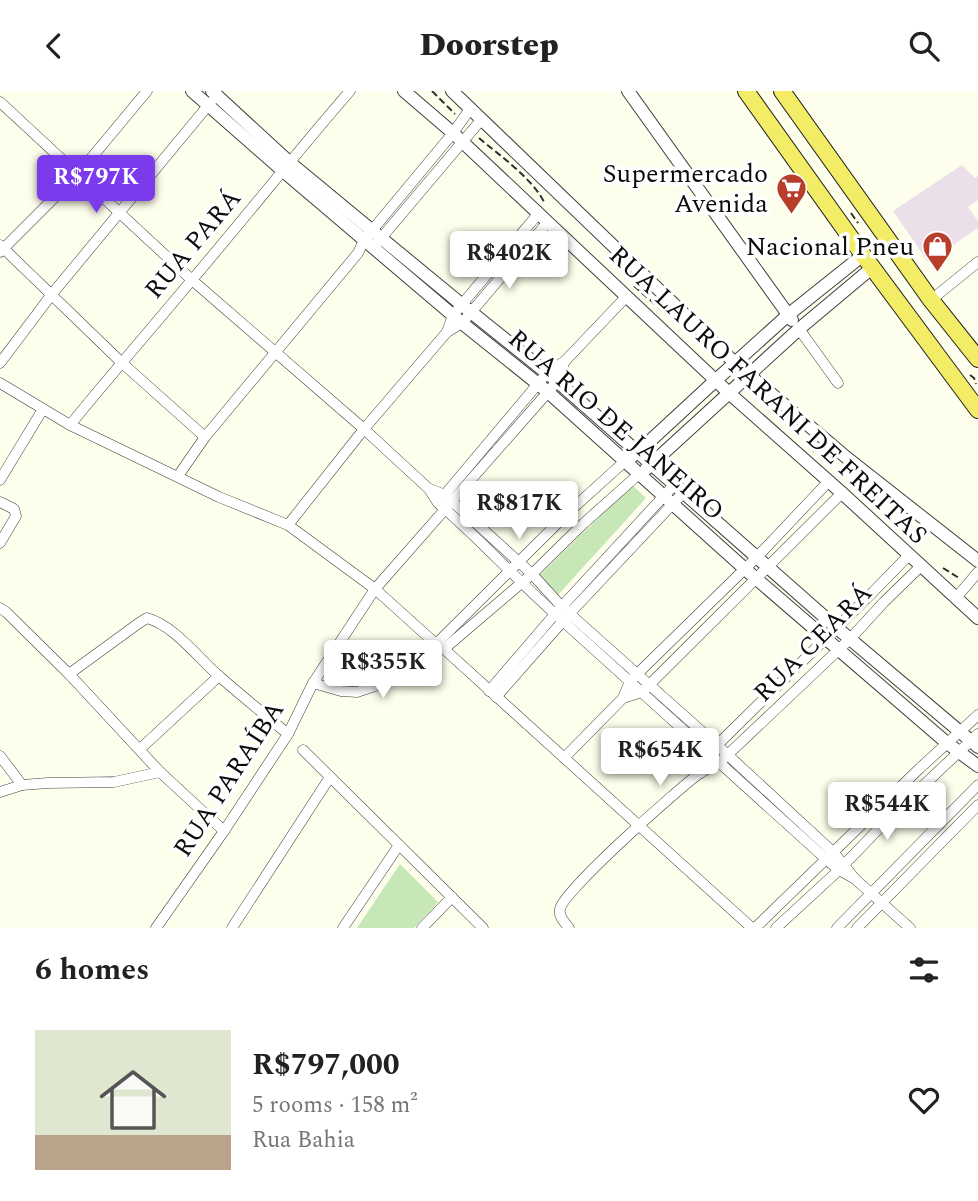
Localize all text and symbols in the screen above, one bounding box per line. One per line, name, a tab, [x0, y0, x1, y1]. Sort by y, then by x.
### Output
text: Doorstep	[420, 21, 558, 70]
icon: back	[35, 27, 73, 65]
icon: search	[905, 27, 943, 65]
place label: Supermercado Avenida	[603, 154, 768, 224]
pin: R$797K	[39, 155, 153, 215]
text: R$797K	[53, 160, 139, 195]
supermarket icon: Supermercado Avenida	[774, 172, 808, 216]
street label: RUA PARÁ	[135, 180, 251, 308]
place label: Nacional Pneu	[746, 227, 914, 267]
shop icon: Nacional Pneu	[920, 230, 954, 274]
pin: R$402K	[452, 231, 566, 291]
text: R$402K	[466, 236, 552, 271]
street label: RUA LAURO FARANI DE FREITAS	[599, 236, 937, 554]
street label: RUA RIO DE JANEIRO	[499, 320, 733, 530]
pin: R$817K	[462, 482, 576, 541]
text: R$817K	[476, 486, 562, 521]
street label: RUA CEARÁ	[744, 574, 882, 712]
pin: R$355K	[326, 641, 440, 700]
text: R$355K	[340, 645, 426, 680]
street label: RUA PARAÍBA	[163, 693, 295, 865]
pin: R$654K	[603, 729, 717, 788]
text: R$654K	[617, 733, 703, 768]
pin: R$544K	[830, 783, 944, 842]
text: R$544K	[844, 787, 930, 822]
text: 6 homes	[35, 947, 149, 993]
icon: filters	[905, 951, 943, 989]
text: R$797,000	[252, 1042, 400, 1088]
icon: home	[91, 1058, 175, 1142]
icon: heart	[905, 1081, 943, 1119]
text: 5 rooms · 158 m²	[252, 1088, 418, 1123]
text: Rua Bahia	[252, 1123, 355, 1158]

